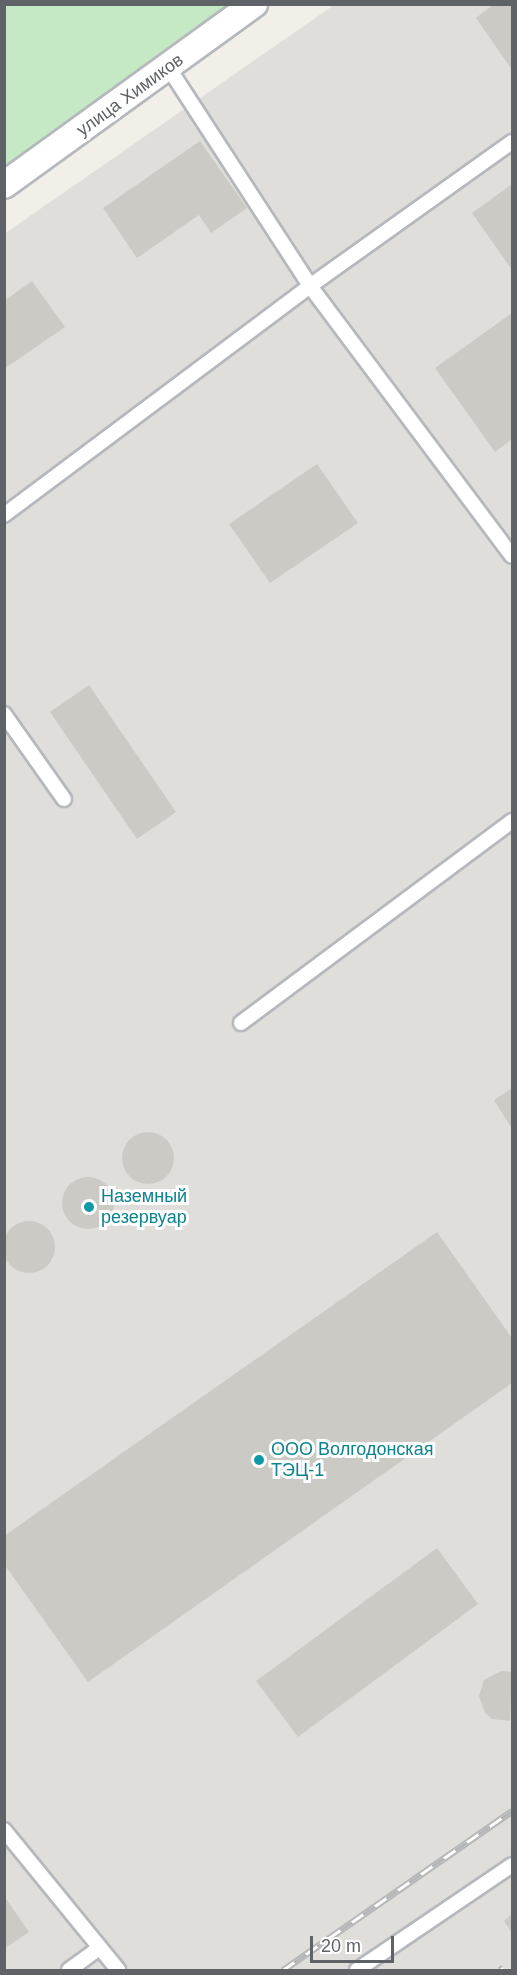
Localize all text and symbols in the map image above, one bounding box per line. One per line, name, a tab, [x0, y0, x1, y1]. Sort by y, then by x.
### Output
street label: улица Химиков	[72, 49, 188, 141]
place label: Наземный резервуар	[101, 1186, 187, 1228]
marker: Наземный резервуар	[82, 1200, 96, 1214]
place label: ООО Волгодонская ТЭЦ-1	[271, 1439, 433, 1482]
marker: ООО Волгодонская ТЭЦ-1	[252, 1453, 266, 1467]
scale bar	[313, 1924, 397, 1962]
text: 20 m	[321, 1936, 361, 1956]

